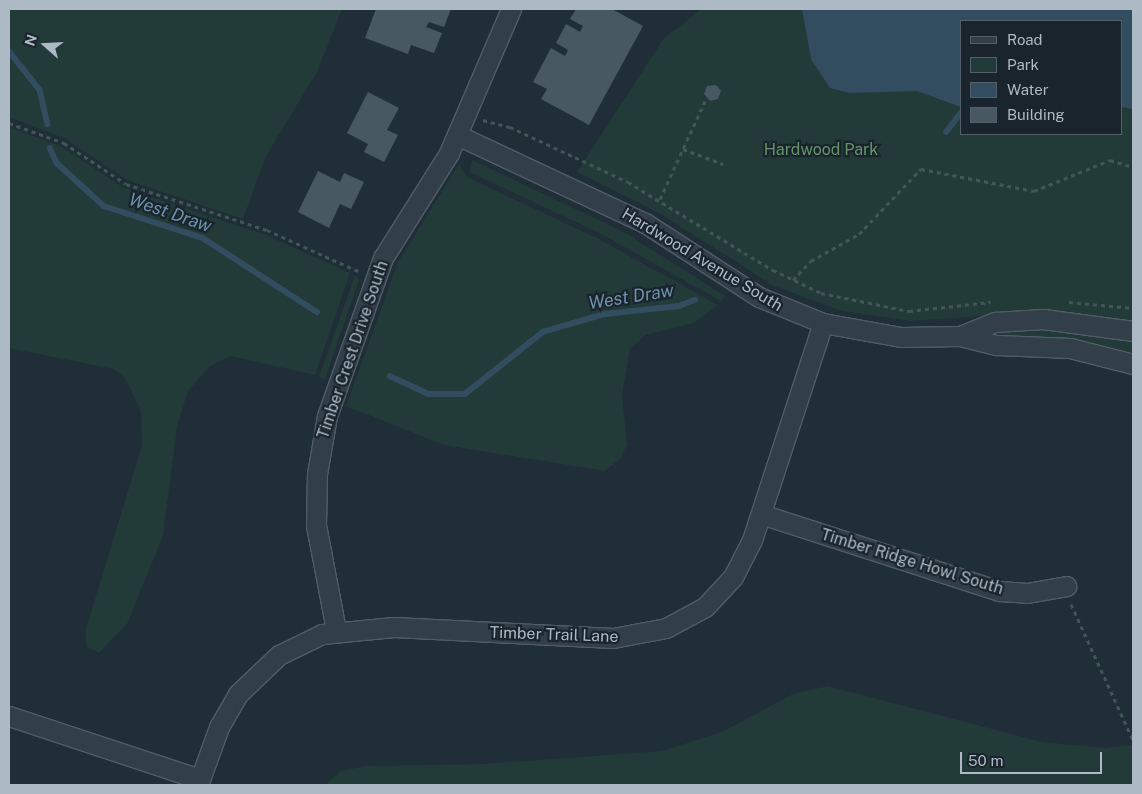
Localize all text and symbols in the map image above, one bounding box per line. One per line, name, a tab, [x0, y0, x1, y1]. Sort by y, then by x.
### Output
north arrow	[20, 20, 70, 70]
legend	[960, 20, 1122, 135]
text: Road	[1007, 31, 1043, 48]
text: N	[21, 32, 40, 48]
text: Park	[1007, 56, 1039, 73]
text: Water	[1007, 81, 1049, 98]
text: Building	[1007, 106, 1065, 123]
park label: Hardwood Park	[764, 140, 878, 160]
water label: West Draw	[126, 189, 214, 237]
street label: Hardwood Avenue South	[618, 204, 786, 316]
street label: Timber Crest Drive South	[313, 258, 393, 442]
water label: West Draw	[587, 280, 675, 314]
street label: Timber Ridge Howl South	[818, 525, 1006, 599]
street label: Timber Trail Lane	[489, 623, 619, 647]
scale bar	[962, 742, 1104, 774]
text: 50 m	[968, 752, 1003, 769]

